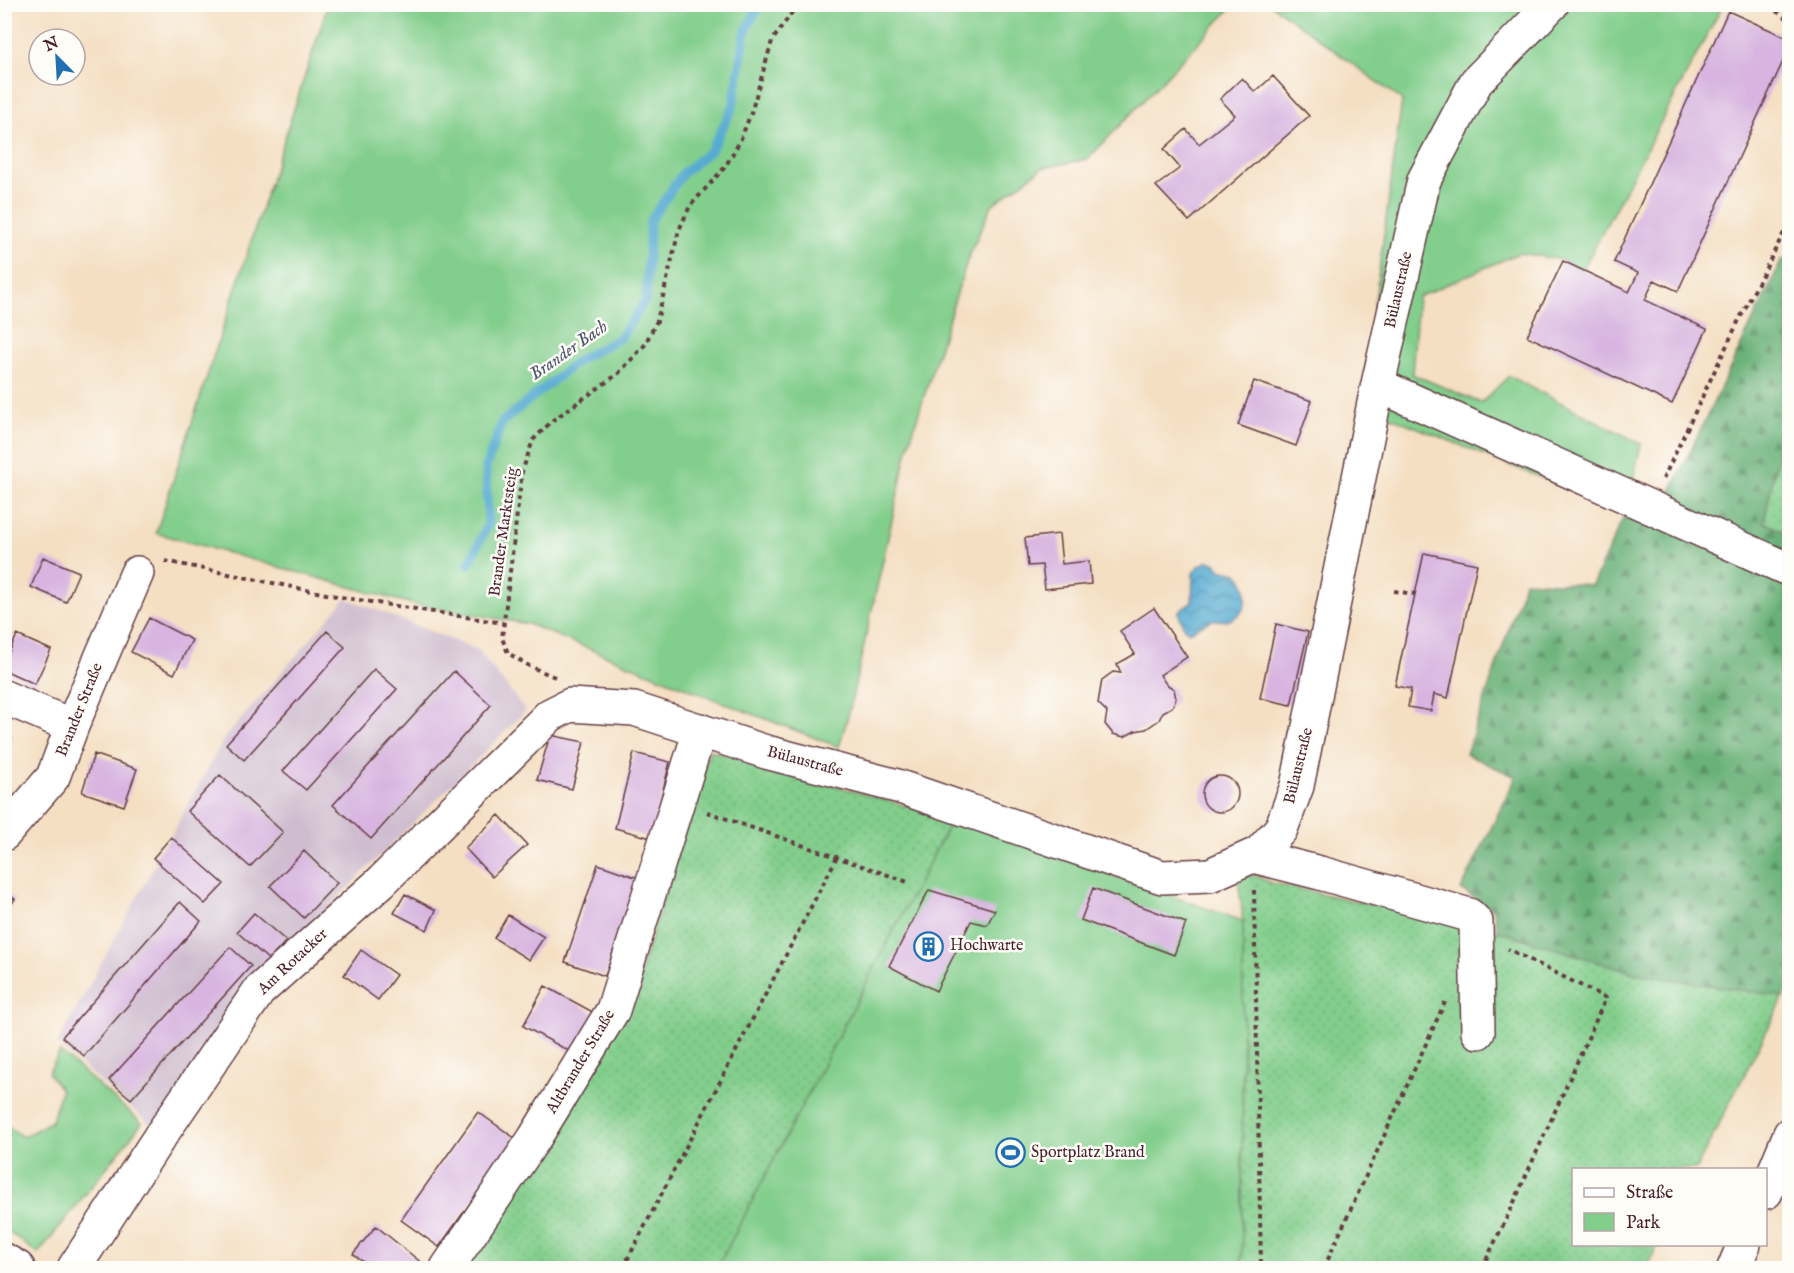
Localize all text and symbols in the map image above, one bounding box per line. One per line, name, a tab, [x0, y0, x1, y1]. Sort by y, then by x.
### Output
north arrow	[27, 27, 87, 87]
text: N	[40, 33, 62, 57]
street label: Bülaustraße	[1380, 250, 1418, 330]
water label: Brander Bach	[525, 316, 613, 386]
street label: Brander Marktsteig	[485, 466, 523, 598]
street label: Brander Straße	[52, 660, 108, 760]
street label: Bülaustraße	[1280, 726, 1318, 806]
street label: Bülaustraße	[765, 742, 845, 782]
street label: Am Rotacker	[253, 924, 332, 1000]
building icon: Hochwarte	[913, 930, 945, 962]
place label: Hochwarte	[950, 936, 1023, 956]
street label: Altbrander Straße	[542, 1006, 620, 1119]
sports icon: Sportplatz Brand	[994, 1137, 1026, 1169]
place label: Sportplatz Brand	[1031, 1143, 1145, 1163]
legend	[1572, 1168, 1767, 1246]
text: Straße	[1626, 1182, 1673, 1205]
text: Park	[1626, 1212, 1661, 1235]

